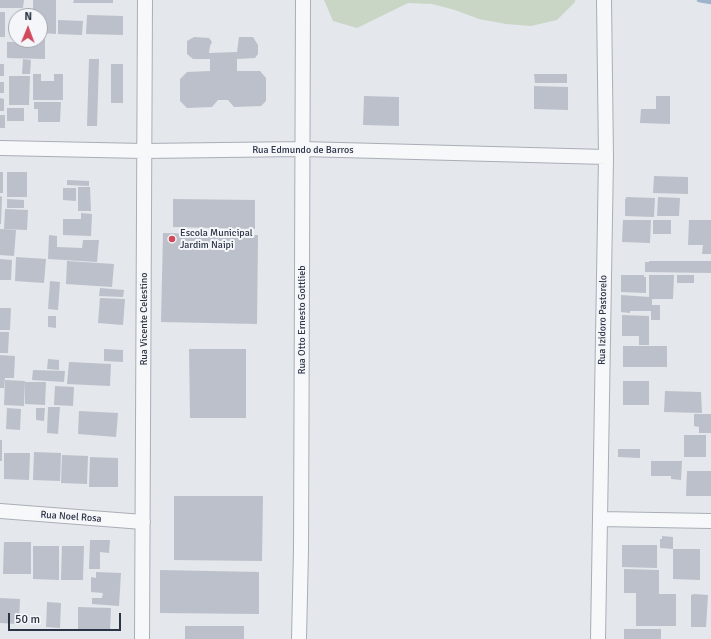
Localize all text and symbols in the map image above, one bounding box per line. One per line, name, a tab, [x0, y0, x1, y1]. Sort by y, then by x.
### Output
north arrow	[8, 8, 48, 48]
text: N	[24, 10, 32, 23]
street label: Rua Edmundo de Barros	[252, 144, 354, 156]
place label: Escola Municipal Jardim Naipi	[180, 227, 253, 250]
marker: Escola Municipal Jardim Naipi	[167, 234, 177, 244]
street label: Rua Otto Ernesto Gottlieb	[296, 266, 308, 374]
street label: Rua Vicente Celestino	[138, 273, 150, 365]
street label: Rua Izidoro Pastorelo	[596, 275, 610, 365]
street label: Rua Noel Rosa	[40, 509, 102, 525]
scale bar	[10, 605, 123, 631]
text: 50 m	[15, 612, 40, 627]

